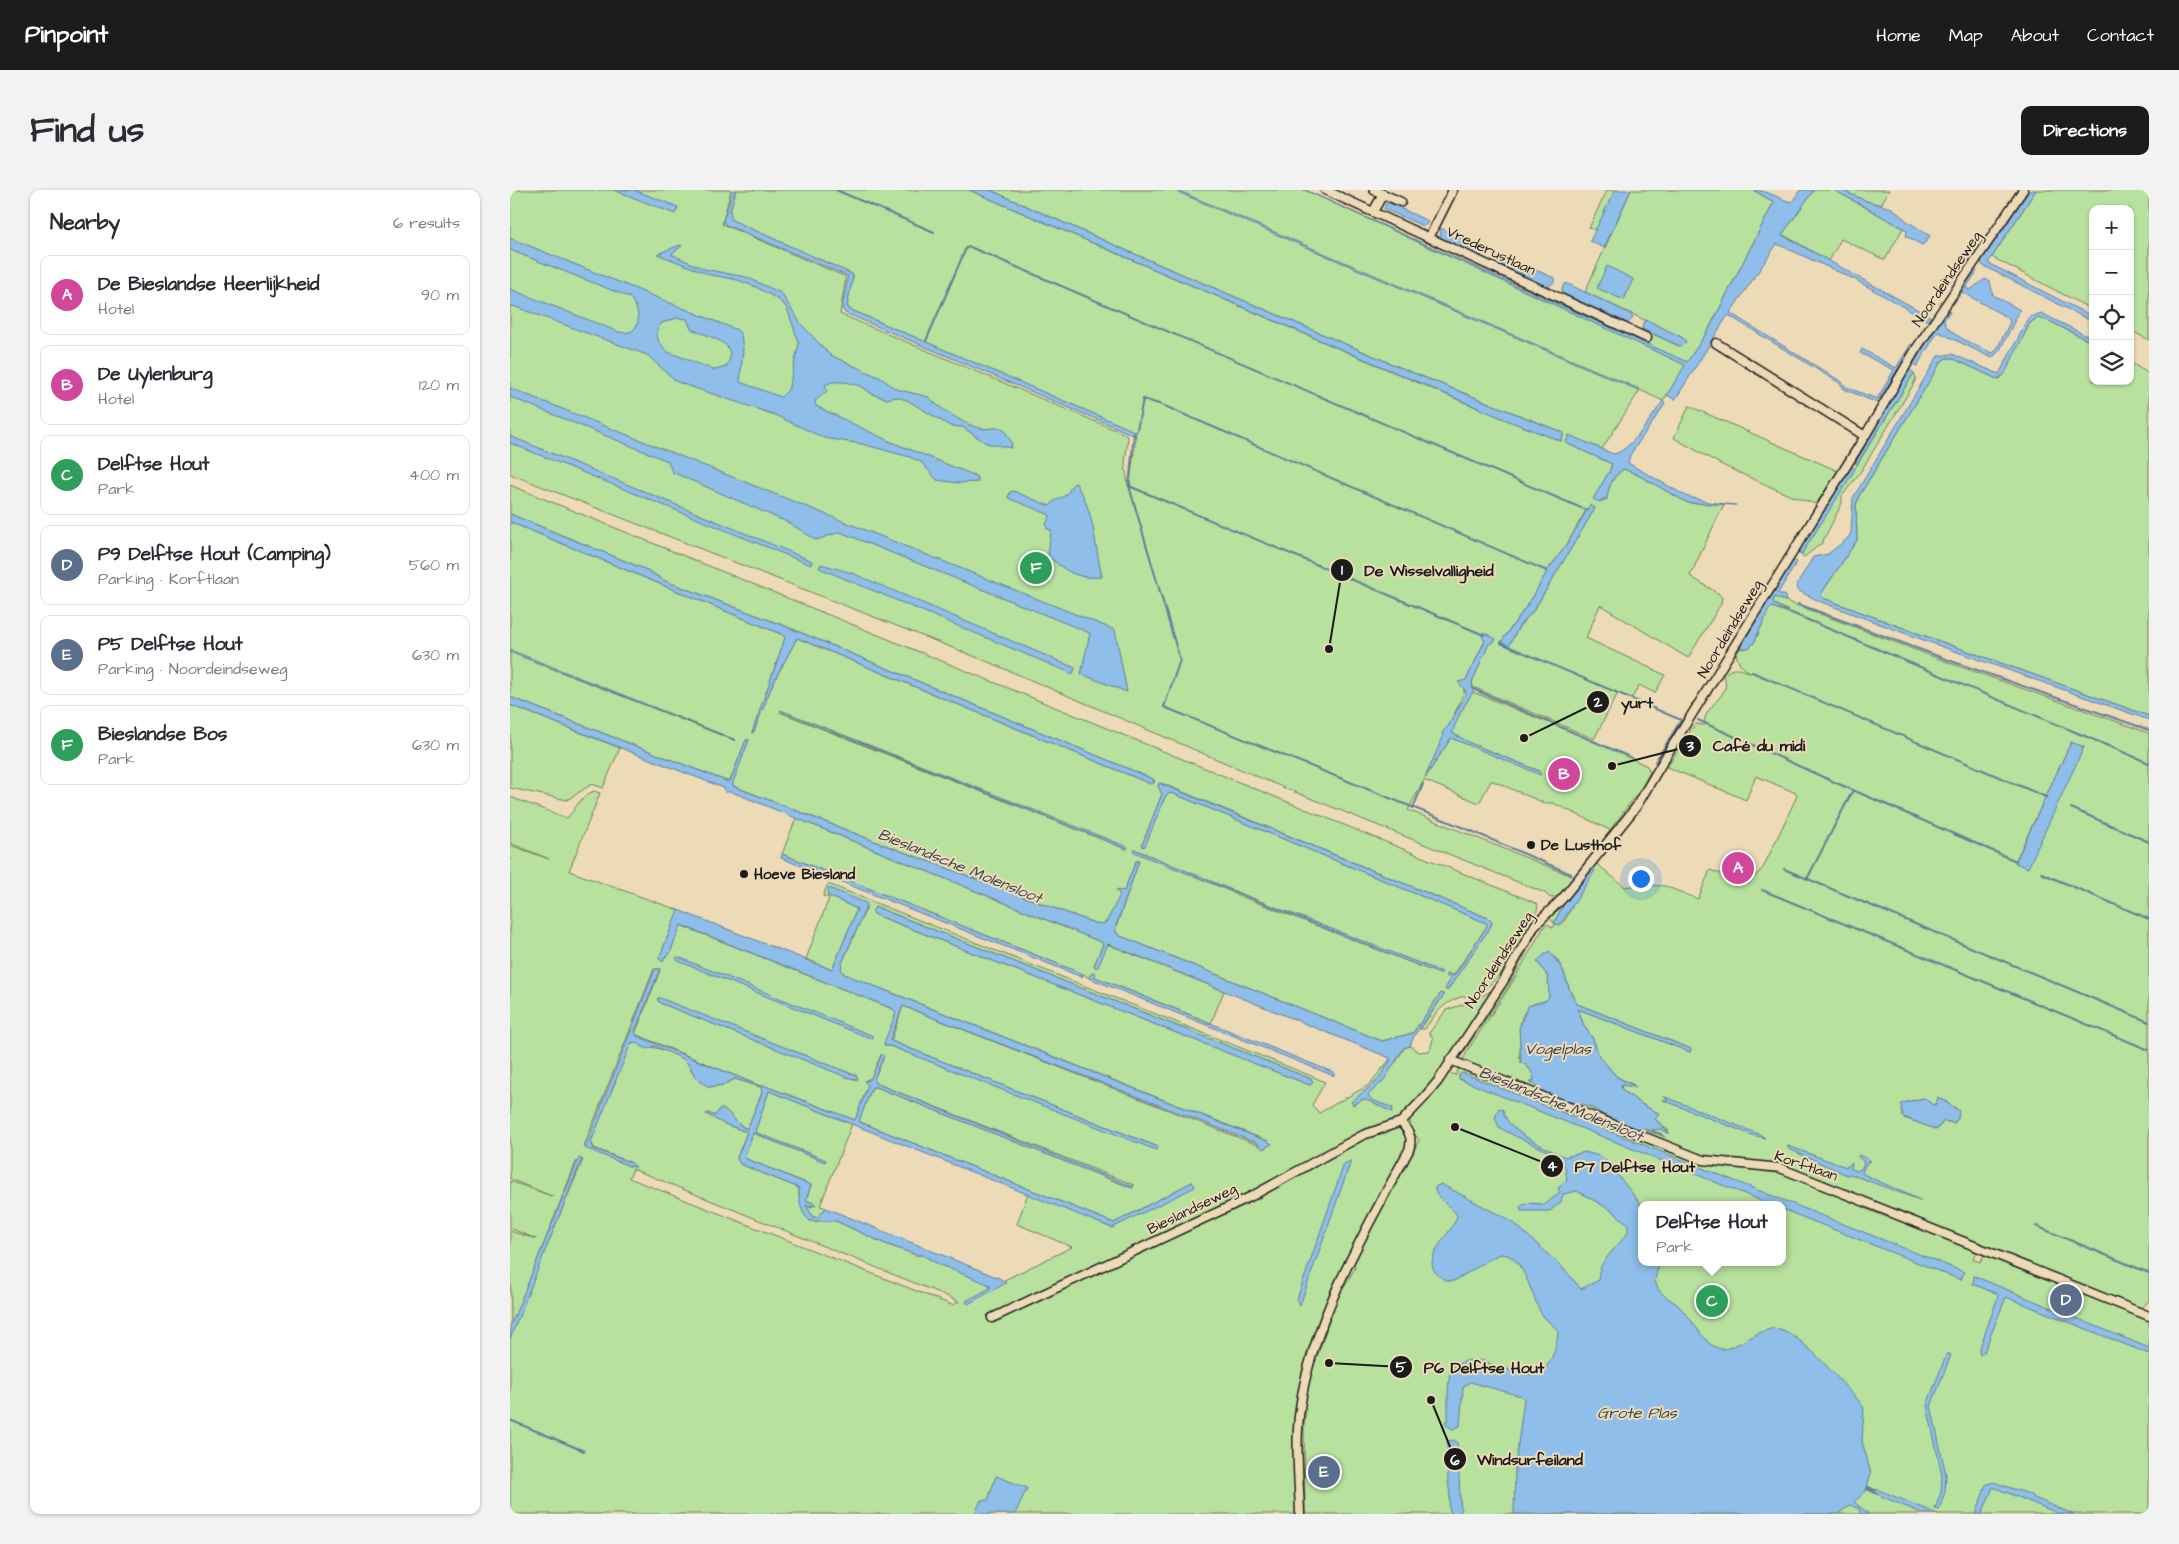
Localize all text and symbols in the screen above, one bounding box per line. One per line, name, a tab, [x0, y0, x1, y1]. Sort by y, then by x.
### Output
text: Pinpoint	[25, 18, 108, 52]
text: Home	[1876, 23, 1921, 48]
text: Map	[1949, 23, 1983, 48]
text: About	[2011, 23, 2059, 48]
text: Contact	[2087, 23, 2154, 48]
text: Find us	[30, 106, 144, 155]
button: Directions	[2021, 106, 2149, 155]
map controls	[2089, 205, 2134, 385]
button: +	[2089, 205, 2134, 250]
text: Nearby	[50, 208, 120, 237]
text: 6 results	[393, 212, 460, 234]
street label: Vrederustlaan	[1443, 221, 1539, 281]
street label: Noordeindseweg	[1907, 227, 1988, 332]
button: −	[2089, 250, 2134, 295]
text: De Bieslandse Heerlijkheid	[98, 271, 320, 298]
text: A	[62, 284, 72, 306]
text: 90 m	[421, 284, 459, 306]
button: locate	[2089, 295, 2134, 340]
text: Hotel	[98, 298, 134, 320]
button: layers	[2089, 340, 2134, 385]
text: De Uylenburg	[98, 361, 213, 388]
text: B	[61, 374, 73, 396]
text: 120 m	[419, 374, 459, 396]
text: Hotel	[98, 388, 134, 410]
text: Delftse Hout	[98, 451, 210, 478]
text: C	[61, 464, 73, 486]
text: 400 m	[409, 464, 459, 486]
text: Park	[98, 478, 135, 500]
text: P9 Delftse Hout (Camping)	[98, 541, 331, 568]
pin: F	[1020, 549, 1052, 587]
text: D	[62, 554, 72, 576]
text: 560 m	[409, 554, 459, 576]
callout: De Wisselvalligheid	[1330, 555, 1504, 586]
text: 1	[1341, 560, 1343, 581]
text: De Wisselvalligheid	[1364, 560, 1495, 584]
text: Parking · Korftlaan	[98, 568, 239, 590]
street label: Noordeindseweg	[1692, 576, 1769, 683]
text: P5 Delftse Hout	[98, 631, 243, 658]
text: E	[62, 644, 72, 666]
text: 630 m	[412, 644, 459, 666]
text: Parking · Noordeindseweg	[98, 658, 288, 680]
callout: yurt	[1585, 686, 1663, 717]
text: 2	[1593, 692, 1603, 713]
text: yurt	[1621, 692, 1654, 715]
text: Bieslandse Bos	[98, 721, 227, 748]
callout: Café du midi	[1678, 730, 1815, 761]
text: F	[61, 734, 73, 756]
text: 630 m	[412, 734, 459, 756]
text: Café du midi	[1713, 735, 1806, 757]
text: 3	[1685, 736, 1694, 757]
text: Park	[98, 748, 135, 770]
pin: B	[1548, 755, 1580, 793]
water label: Bieslandsche Molensloot	[875, 823, 1047, 910]
place label: De Lusthof	[1541, 835, 1622, 856]
marker: De Lusthof	[1525, 839, 1537, 851]
pin: A	[1722, 849, 1754, 887]
place label: Hoeve Biesland	[754, 864, 856, 885]
your location	[1628, 866, 1654, 892]
marker: Hoeve Biesland	[738, 868, 750, 880]
street label: Noordeindseweg	[1460, 907, 1539, 1013]
water label: Vogelplas	[1525, 1038, 1592, 1061]
water label: Bieslandsche Molensloot	[1476, 1061, 1648, 1148]
street label: Korftlaan	[1771, 1145, 1841, 1187]
callout: P7 Delftse Hout	[1539, 1151, 1705, 1182]
text: 4	[1547, 1156, 1558, 1177]
text: P7 Delftse Hout	[1575, 1156, 1696, 1178]
street label: Bieslandseweg	[1144, 1178, 1241, 1241]
popup	[1638, 1201, 1786, 1266]
text: Delftse Hout	[1656, 1209, 1768, 1236]
text: Park	[1656, 1236, 1693, 1258]
pin: D	[2050, 1281, 2082, 1319]
pin: C	[1696, 1282, 1728, 1320]
callout: P6 Delftse Hout	[1389, 1352, 1554, 1383]
text: 5	[1396, 1357, 1407, 1378]
text: P6 Delftse Hout	[1424, 1357, 1545, 1379]
water label: Grote Plas	[1597, 1402, 1678, 1424]
callout: Windsurfeiland	[1442, 1444, 1593, 1475]
text: Windsurfeiland	[1476, 1449, 1584, 1471]
text: 6	[1450, 1450, 1460, 1471]
pin: E	[1308, 1453, 1340, 1491]

